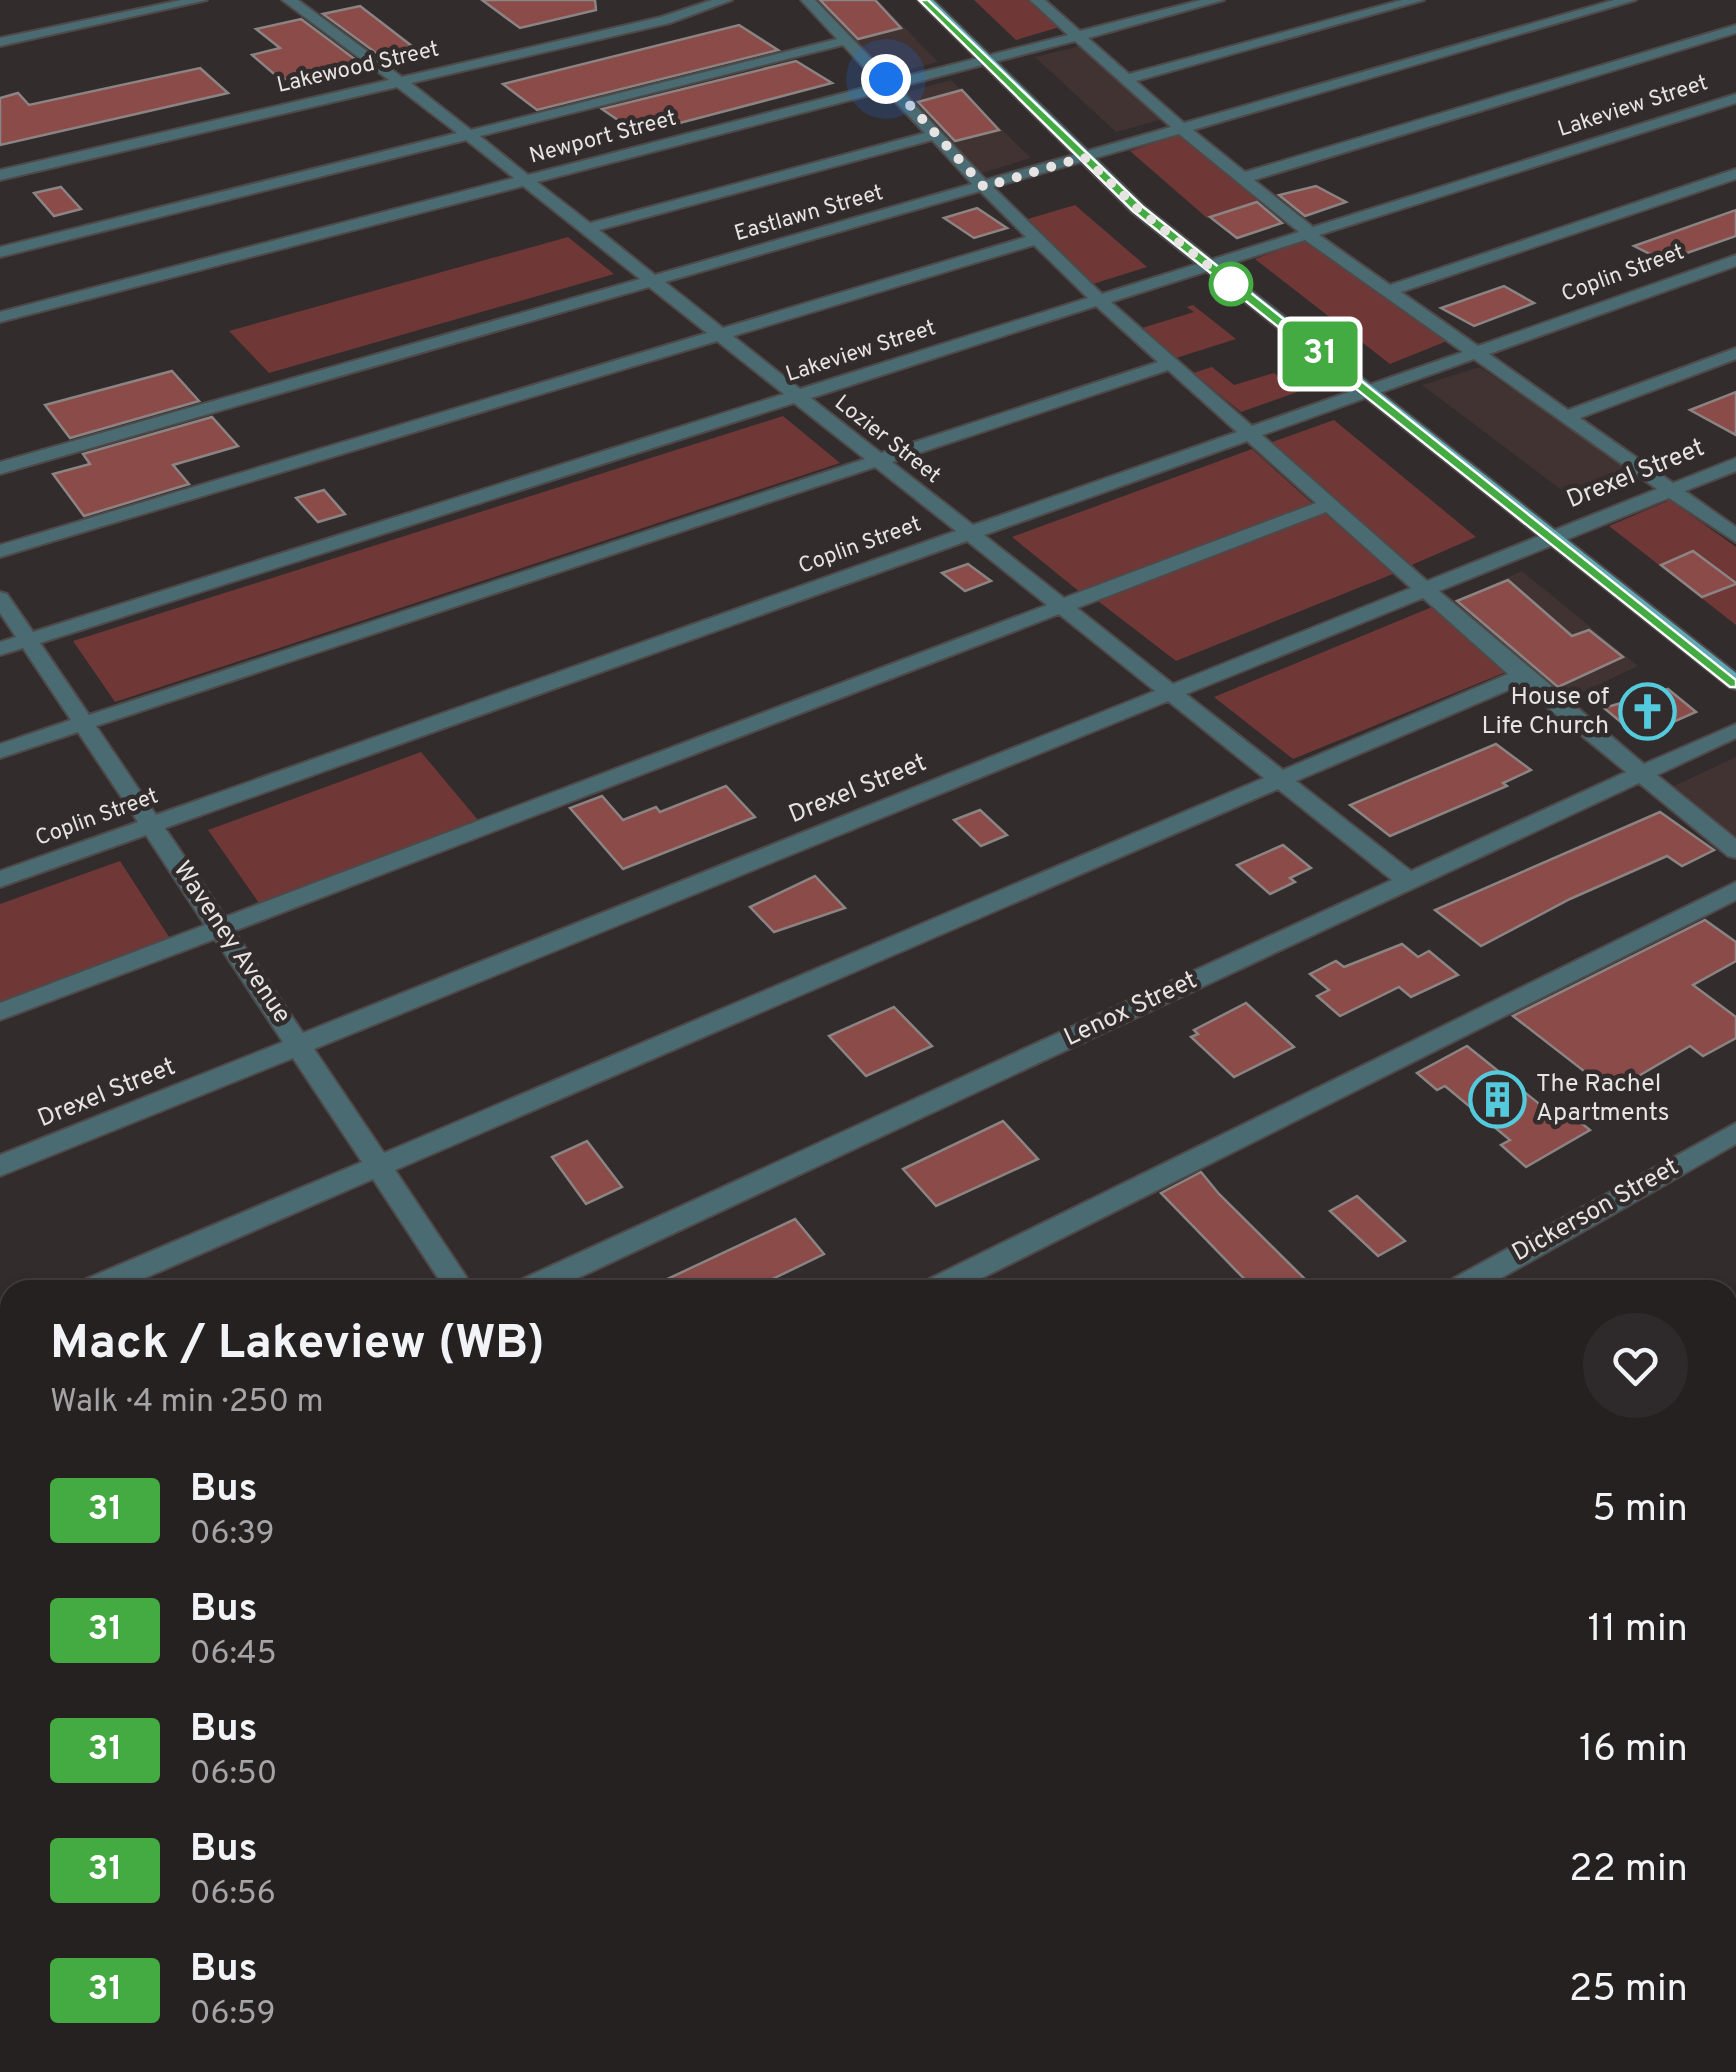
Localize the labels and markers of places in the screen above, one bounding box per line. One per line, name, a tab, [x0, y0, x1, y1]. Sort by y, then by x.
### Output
unlabelled marker	[1210, 263, 1252, 305]
place label: House of Life Church	[1481, 682, 1609, 743]
church icon: House of Life Church	[1618, 682, 1678, 742]
building icon: The Rachel Apartments	[1467, 1069, 1527, 1129]
place label: The Rachel Apartments	[1536, 1069, 1669, 1130]

